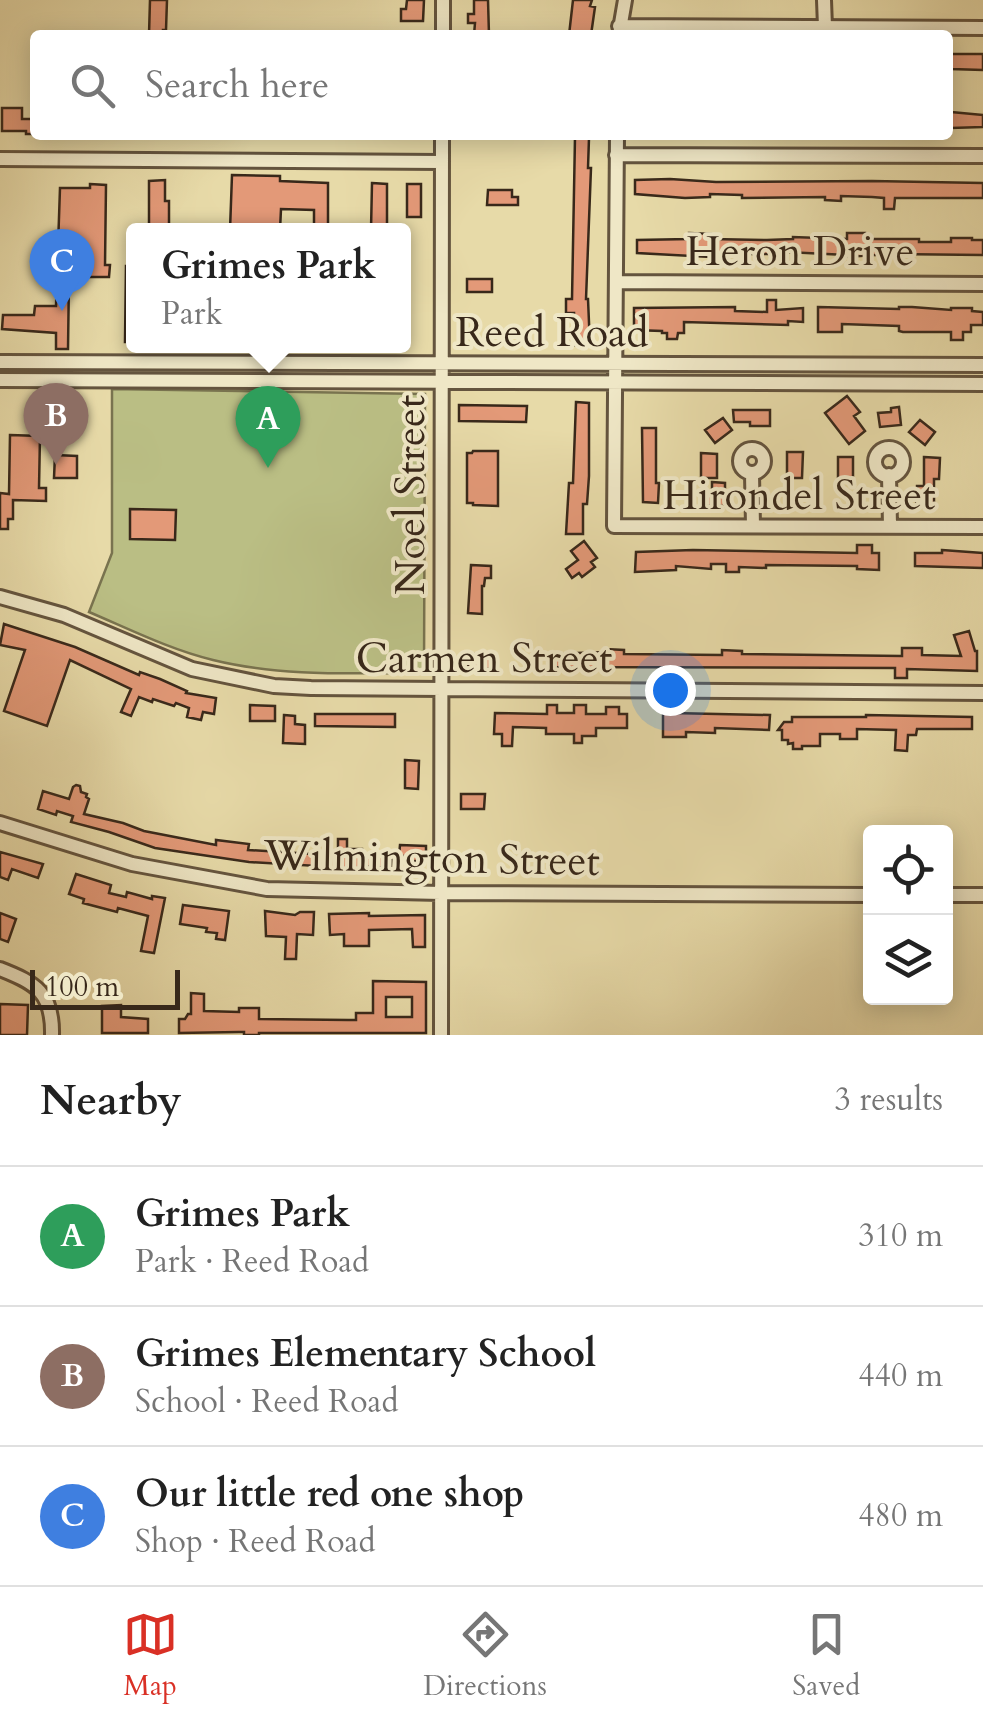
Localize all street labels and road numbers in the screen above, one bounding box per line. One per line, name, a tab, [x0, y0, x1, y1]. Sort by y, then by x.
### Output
street label: Heron Drive	[686, 223, 914, 280]
street label: Reed Road	[455, 304, 649, 361]
street label: Noel Street	[382, 395, 439, 595]
street label: Hirondel Street	[662, 467, 936, 524]
street label: Carmen Street	[356, 630, 612, 687]
street label: Wilmington Street	[263, 827, 600, 890]

